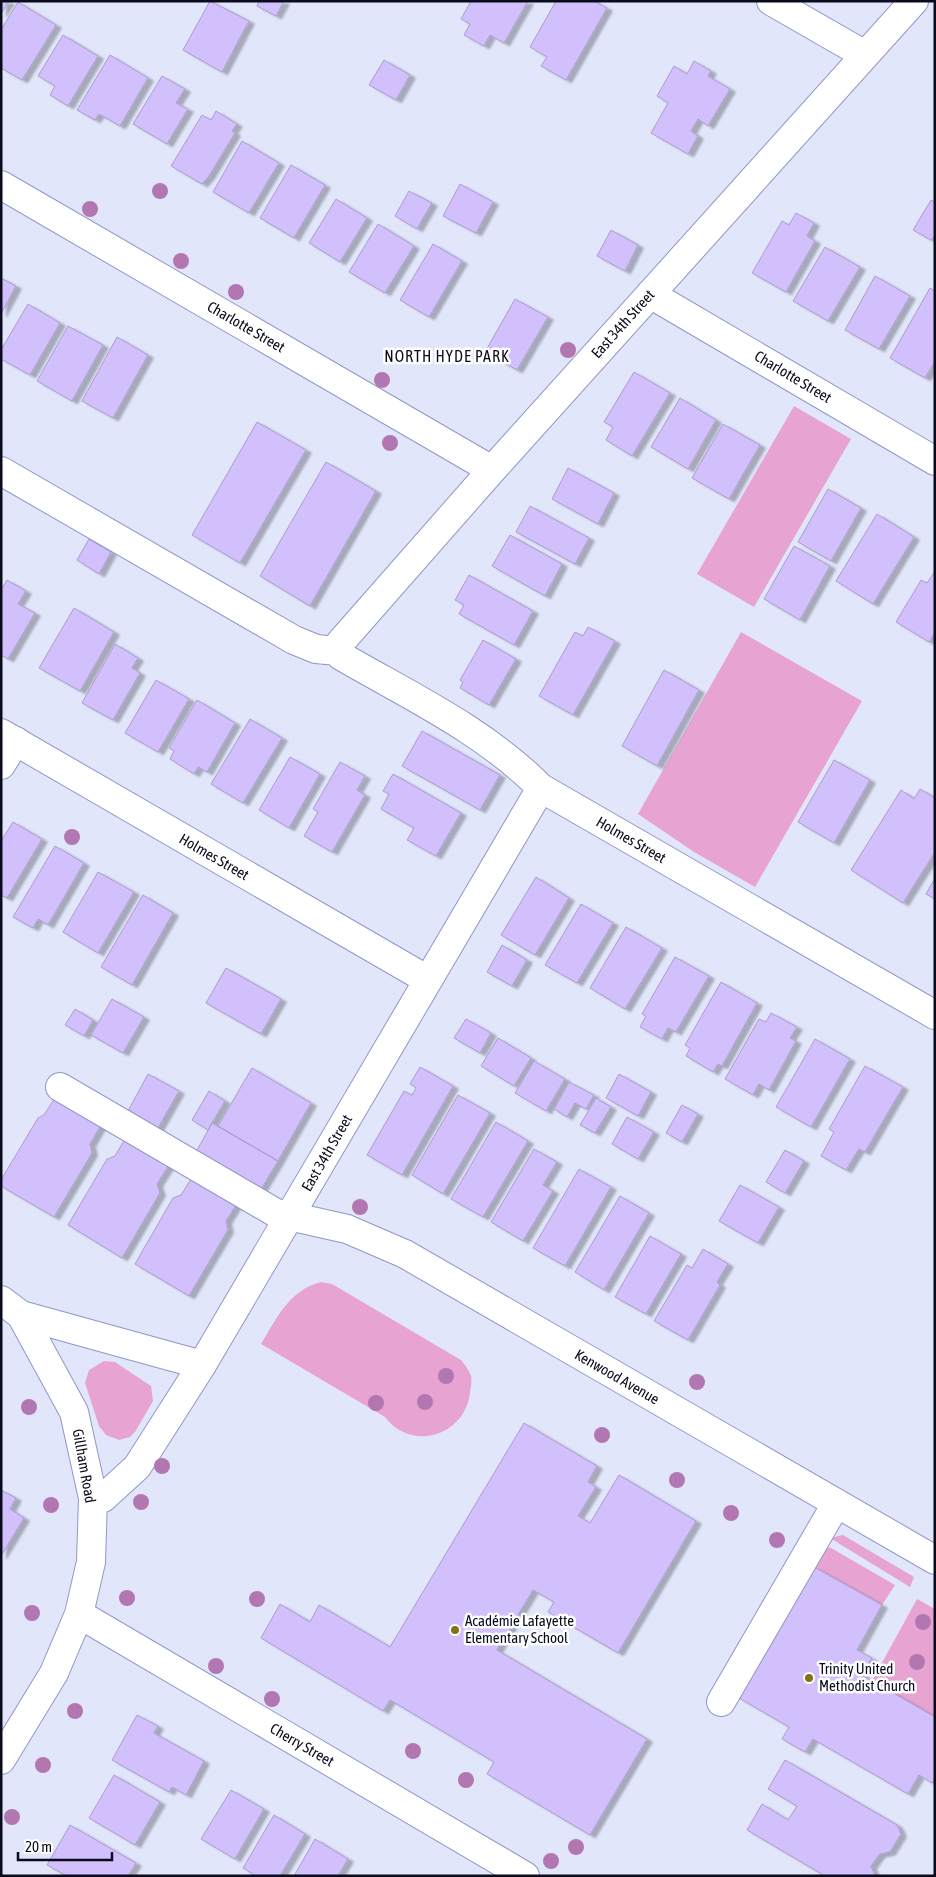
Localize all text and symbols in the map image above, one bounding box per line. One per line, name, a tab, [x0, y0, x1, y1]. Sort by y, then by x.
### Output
street label: East 34th Street	[588, 286, 658, 361]
street label: Charlotte Street	[205, 298, 288, 356]
district label: NORTH HYDE PARK	[384, 347, 510, 365]
street label: Charlotte Street	[752, 347, 835, 406]
street label: Holmes Street	[593, 813, 669, 866]
street label: Holmes Street	[176, 830, 252, 883]
street label: East 34th Street	[298, 1111, 355, 1194]
street label: Kenwood Avenue	[572, 1346, 663, 1408]
street label: Gillham Road	[70, 1427, 99, 1504]
place label: Académie Lafayette Elementary School	[465, 1612, 574, 1646]
marker: Académie Lafayette Elementary School	[449, 1624, 461, 1636]
place label: Trinity United Methodist Church	[819, 1660, 915, 1694]
marker: Trinity United Methodist Church	[803, 1672, 815, 1684]
street label: Cherry Street	[267, 1719, 337, 1770]
scale bar	[18, 1830, 111, 1862]
text: 20 m	[25, 1838, 52, 1855]

